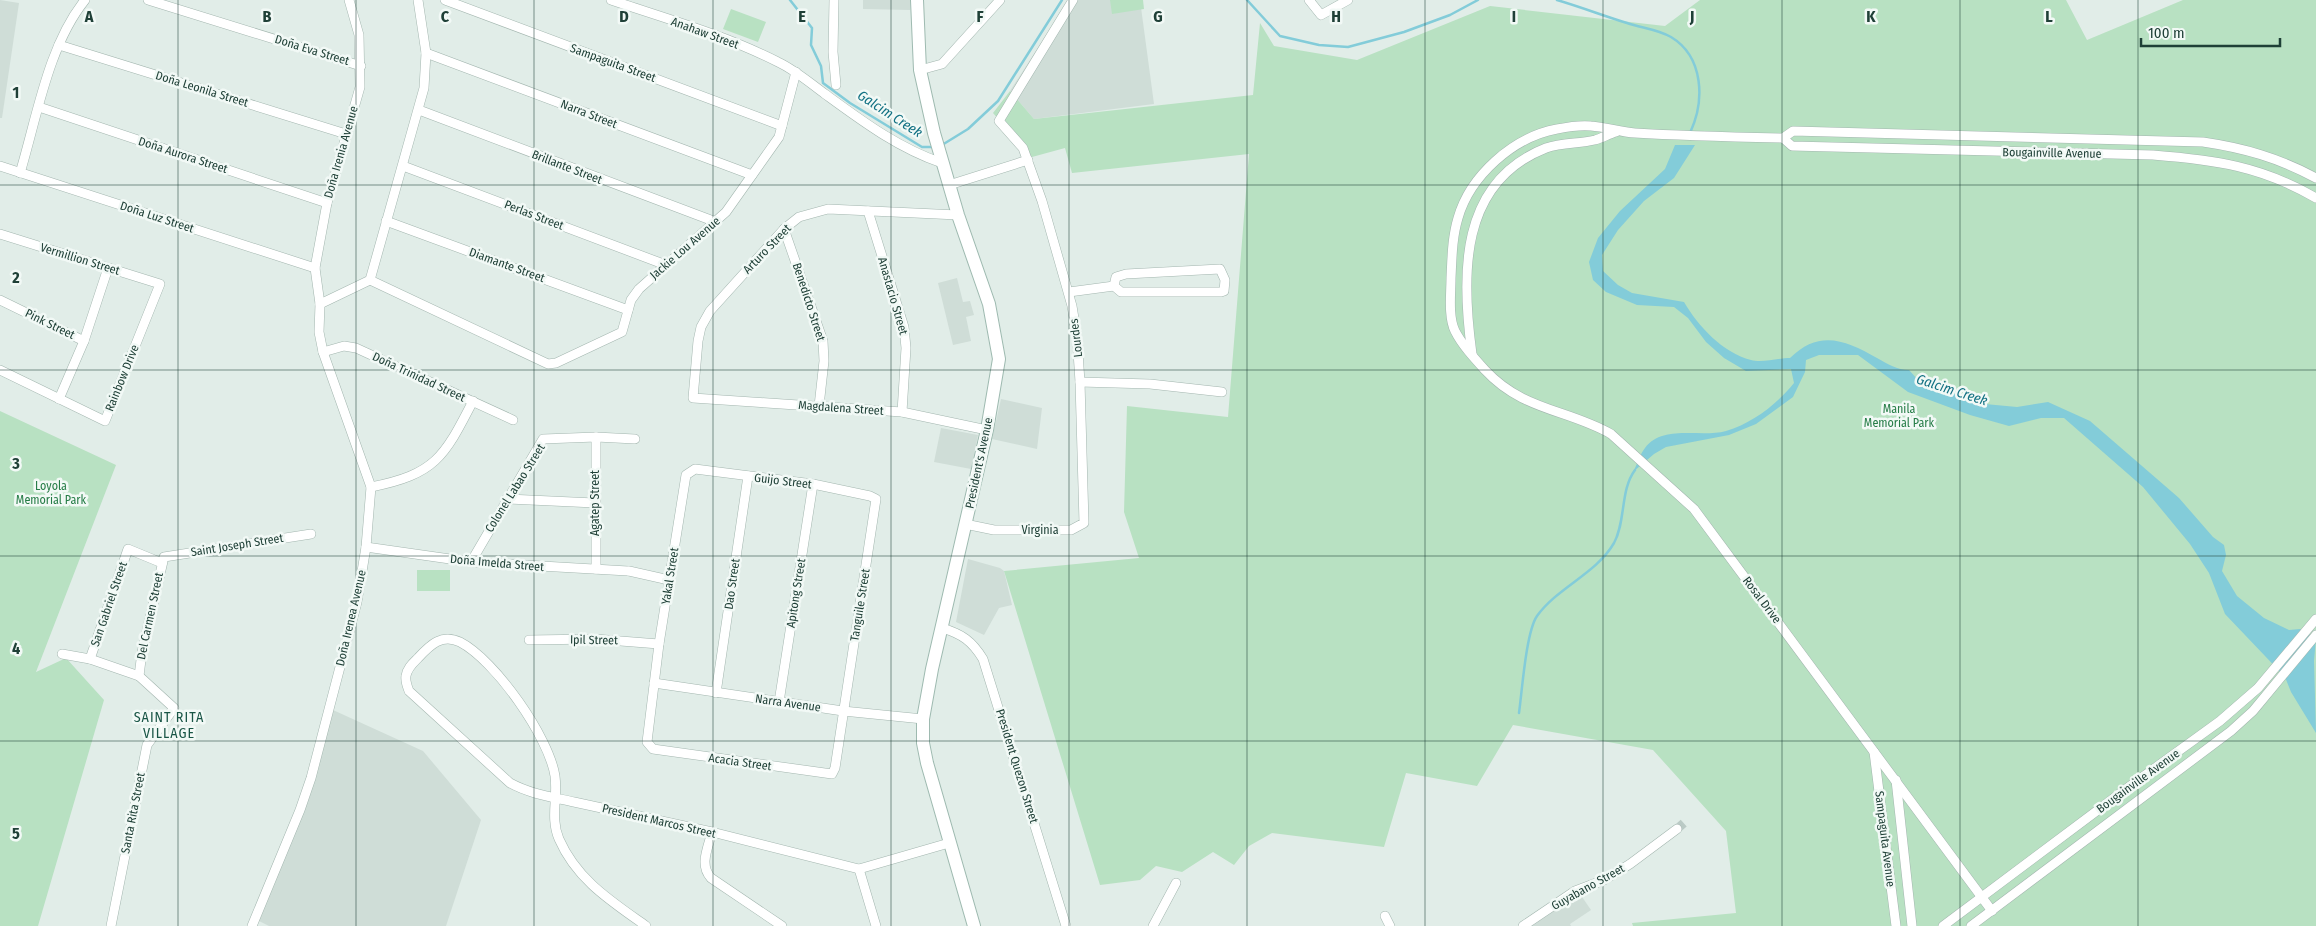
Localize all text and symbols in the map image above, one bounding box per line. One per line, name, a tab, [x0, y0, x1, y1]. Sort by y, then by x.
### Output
text: A	[84, 7, 94, 26]
text: B	[263, 7, 272, 26]
text: C	[441, 7, 450, 26]
text: D	[619, 7, 629, 26]
text: E	[798, 7, 806, 26]
text: F	[976, 7, 984, 26]
text: G	[1153, 7, 1163, 26]
text: H	[1331, 7, 1341, 26]
text: I	[1512, 7, 1516, 26]
text: J	[1689, 7, 1694, 26]
text: K	[1866, 7, 1876, 26]
text: L	[2045, 7, 2053, 26]
street label: Anahaw Street	[669, 14, 741, 52]
scale bar	[2141, 15, 2280, 47]
text: 100 m	[2148, 24, 2185, 42]
street label: Doña Eva Street	[273, 32, 351, 68]
street label: Sampaguita Street	[568, 41, 658, 85]
street label: Doña Leonila Street	[154, 68, 250, 110]
text: 1	[13, 83, 19, 102]
water label: Galcim Creek	[854, 87, 926, 141]
street label: Narra Street	[559, 97, 619, 131]
street label: Doña Irenia Avenue	[321, 104, 361, 200]
street label: Doña Aurora Street	[137, 134, 229, 176]
street label: Bougainville Avenue	[2002, 145, 2102, 161]
street label: Brillante Street	[530, 147, 604, 187]
street label: Perlas Street	[502, 197, 566, 233]
street label: Doña Luz Street	[118, 198, 196, 236]
street label: Jackie Lou Avenue	[647, 214, 723, 282]
street label: Arturo Street	[740, 221, 794, 277]
street label: Vermillion Street	[38, 240, 122, 278]
street label: Diamante Street	[467, 245, 547, 285]
street label: Anastacio Street	[875, 256, 911, 336]
street label: Benedicto Street	[790, 261, 828, 343]
text: 2	[11, 268, 20, 287]
street label: Pink Street	[23, 306, 77, 342]
street label: Lourdes	[1067, 318, 1085, 358]
street label: Rainbow Drive	[102, 343, 142, 413]
street label: Doña Trinidad Street	[370, 349, 468, 405]
water label: Galcim Creek	[1914, 371, 1990, 409]
street label: Magdalena Street	[798, 398, 884, 418]
park label: Manila Memorial Park	[1864, 402, 1935, 430]
street label: President's Avenue	[963, 416, 995, 510]
street label: Colonel Labao Street	[482, 441, 548, 535]
text: 3	[11, 454, 20, 473]
street label: Agatep Street	[588, 470, 602, 536]
street label: Guijo Street	[753, 471, 813, 491]
park label: Loyola Memorial Park	[16, 479, 87, 507]
street label: Virginia	[1021, 523, 1059, 537]
street label: Saint Joseph Street	[190, 531, 284, 559]
street label: Yakal Street	[659, 546, 681, 606]
street label: Doña Imelda Street	[449, 552, 545, 574]
street label: Apitong Street	[784, 557, 808, 629]
street label: Dao Street	[721, 558, 743, 610]
street label: San Gabriel Street	[88, 560, 130, 648]
street label: Tanguile Street	[847, 568, 873, 642]
street label: Doña Irenea Avenue	[333, 569, 369, 667]
street label: Del Carmen Street	[134, 571, 166, 661]
street label: Rosal Drive	[1740, 574, 1784, 626]
street label: Ipil Street	[570, 633, 618, 647]
text: 4	[12, 639, 20, 658]
street label: Narra Avenue	[754, 691, 822, 715]
street label: President Quezon Street	[993, 707, 1041, 825]
district label: SAINT RITA VILLAGE	[134, 709, 204, 742]
street label: Bougainville Avenue	[2094, 746, 2182, 816]
street label: Acacia Street	[708, 751, 773, 773]
street label: Santa Rita Street	[118, 771, 148, 855]
street label: Sampaguita Avenue	[1872, 790, 1898, 888]
street label: President Marcos Street	[601, 801, 717, 841]
text: 5	[12, 824, 20, 843]
street label: Guyabano Street	[1549, 861, 1627, 913]

